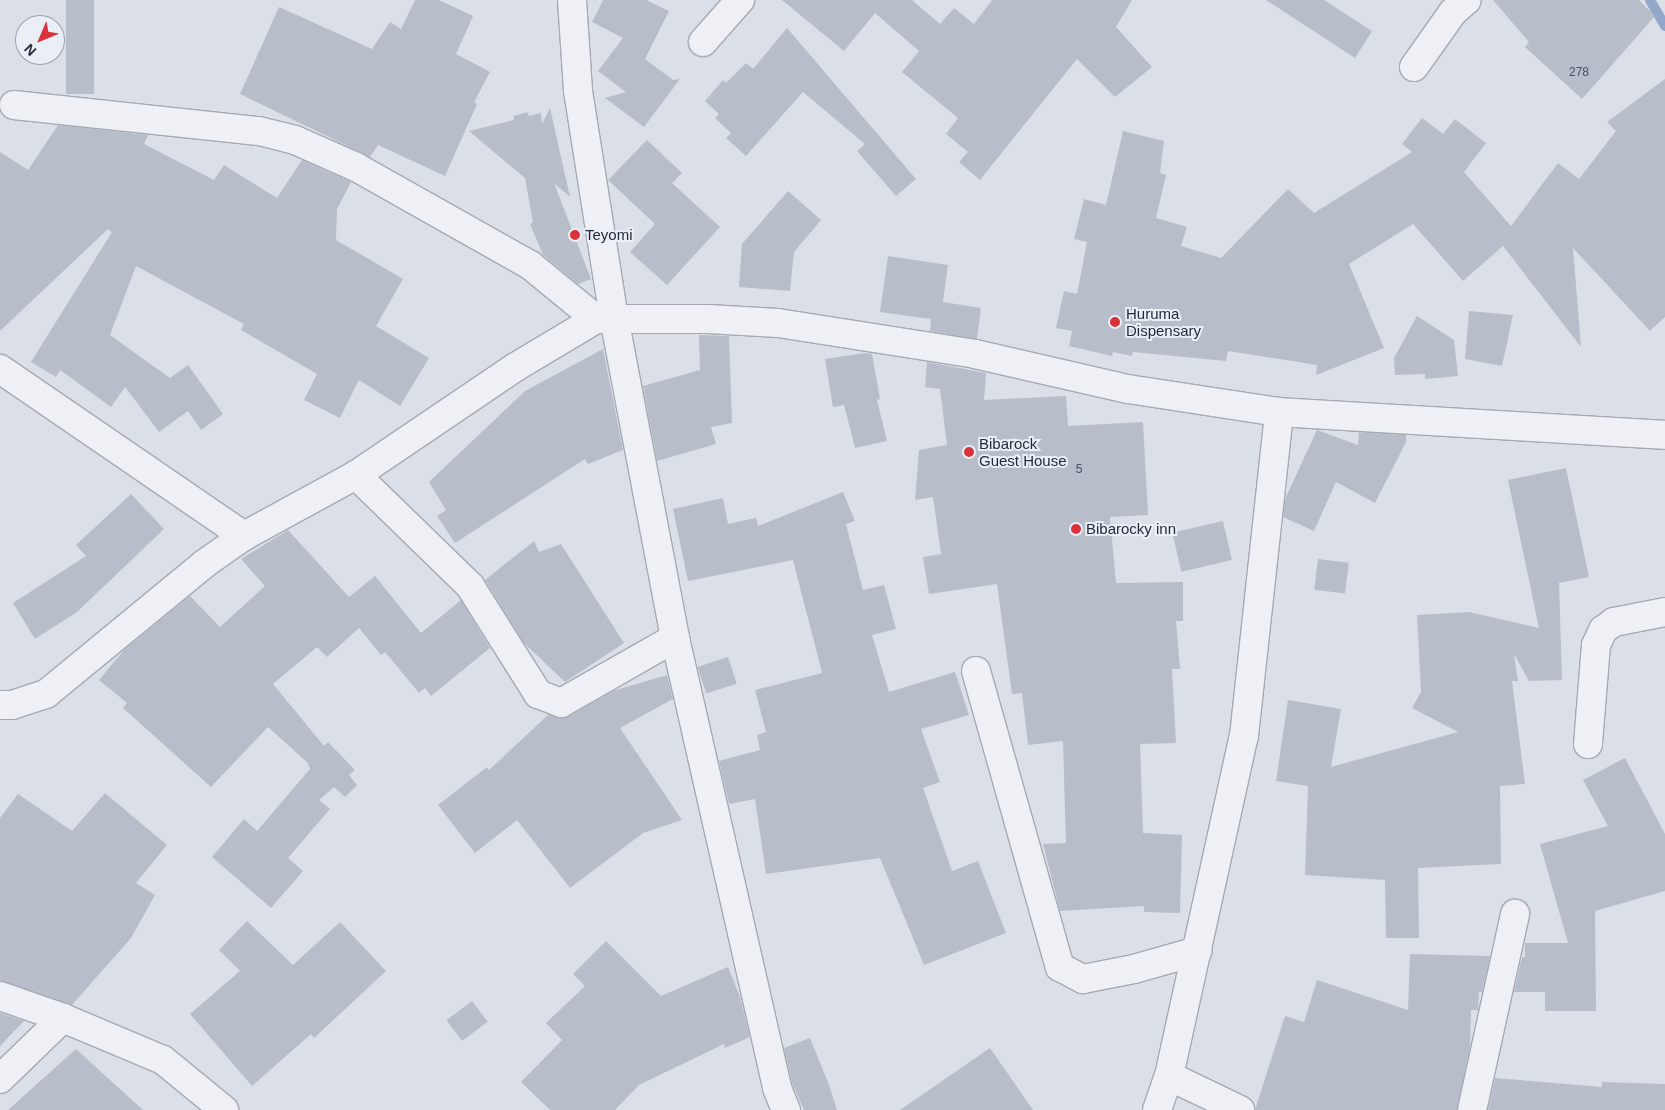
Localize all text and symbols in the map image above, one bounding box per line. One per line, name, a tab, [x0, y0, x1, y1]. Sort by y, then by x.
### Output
north arrow	[15, 15, 65, 65]
text: N	[21, 41, 39, 59]
house number: 278	[1569, 66, 1589, 80]
place label: Teyomi	[585, 226, 633, 244]
marker: Teyomi	[569, 229, 581, 241]
place label: Huruma Dispensary	[1126, 304, 1201, 339]
marker: Huruma Dispensary	[1108, 315, 1122, 329]
place label: Bibarock Guest House	[979, 434, 1067, 469]
marker: Bibarock Guest House	[963, 446, 975, 458]
house number: 5	[1076, 463, 1082, 477]
place label: Bibarocky inn	[1086, 520, 1176, 538]
marker: Bibarocky inn	[1070, 523, 1082, 535]

